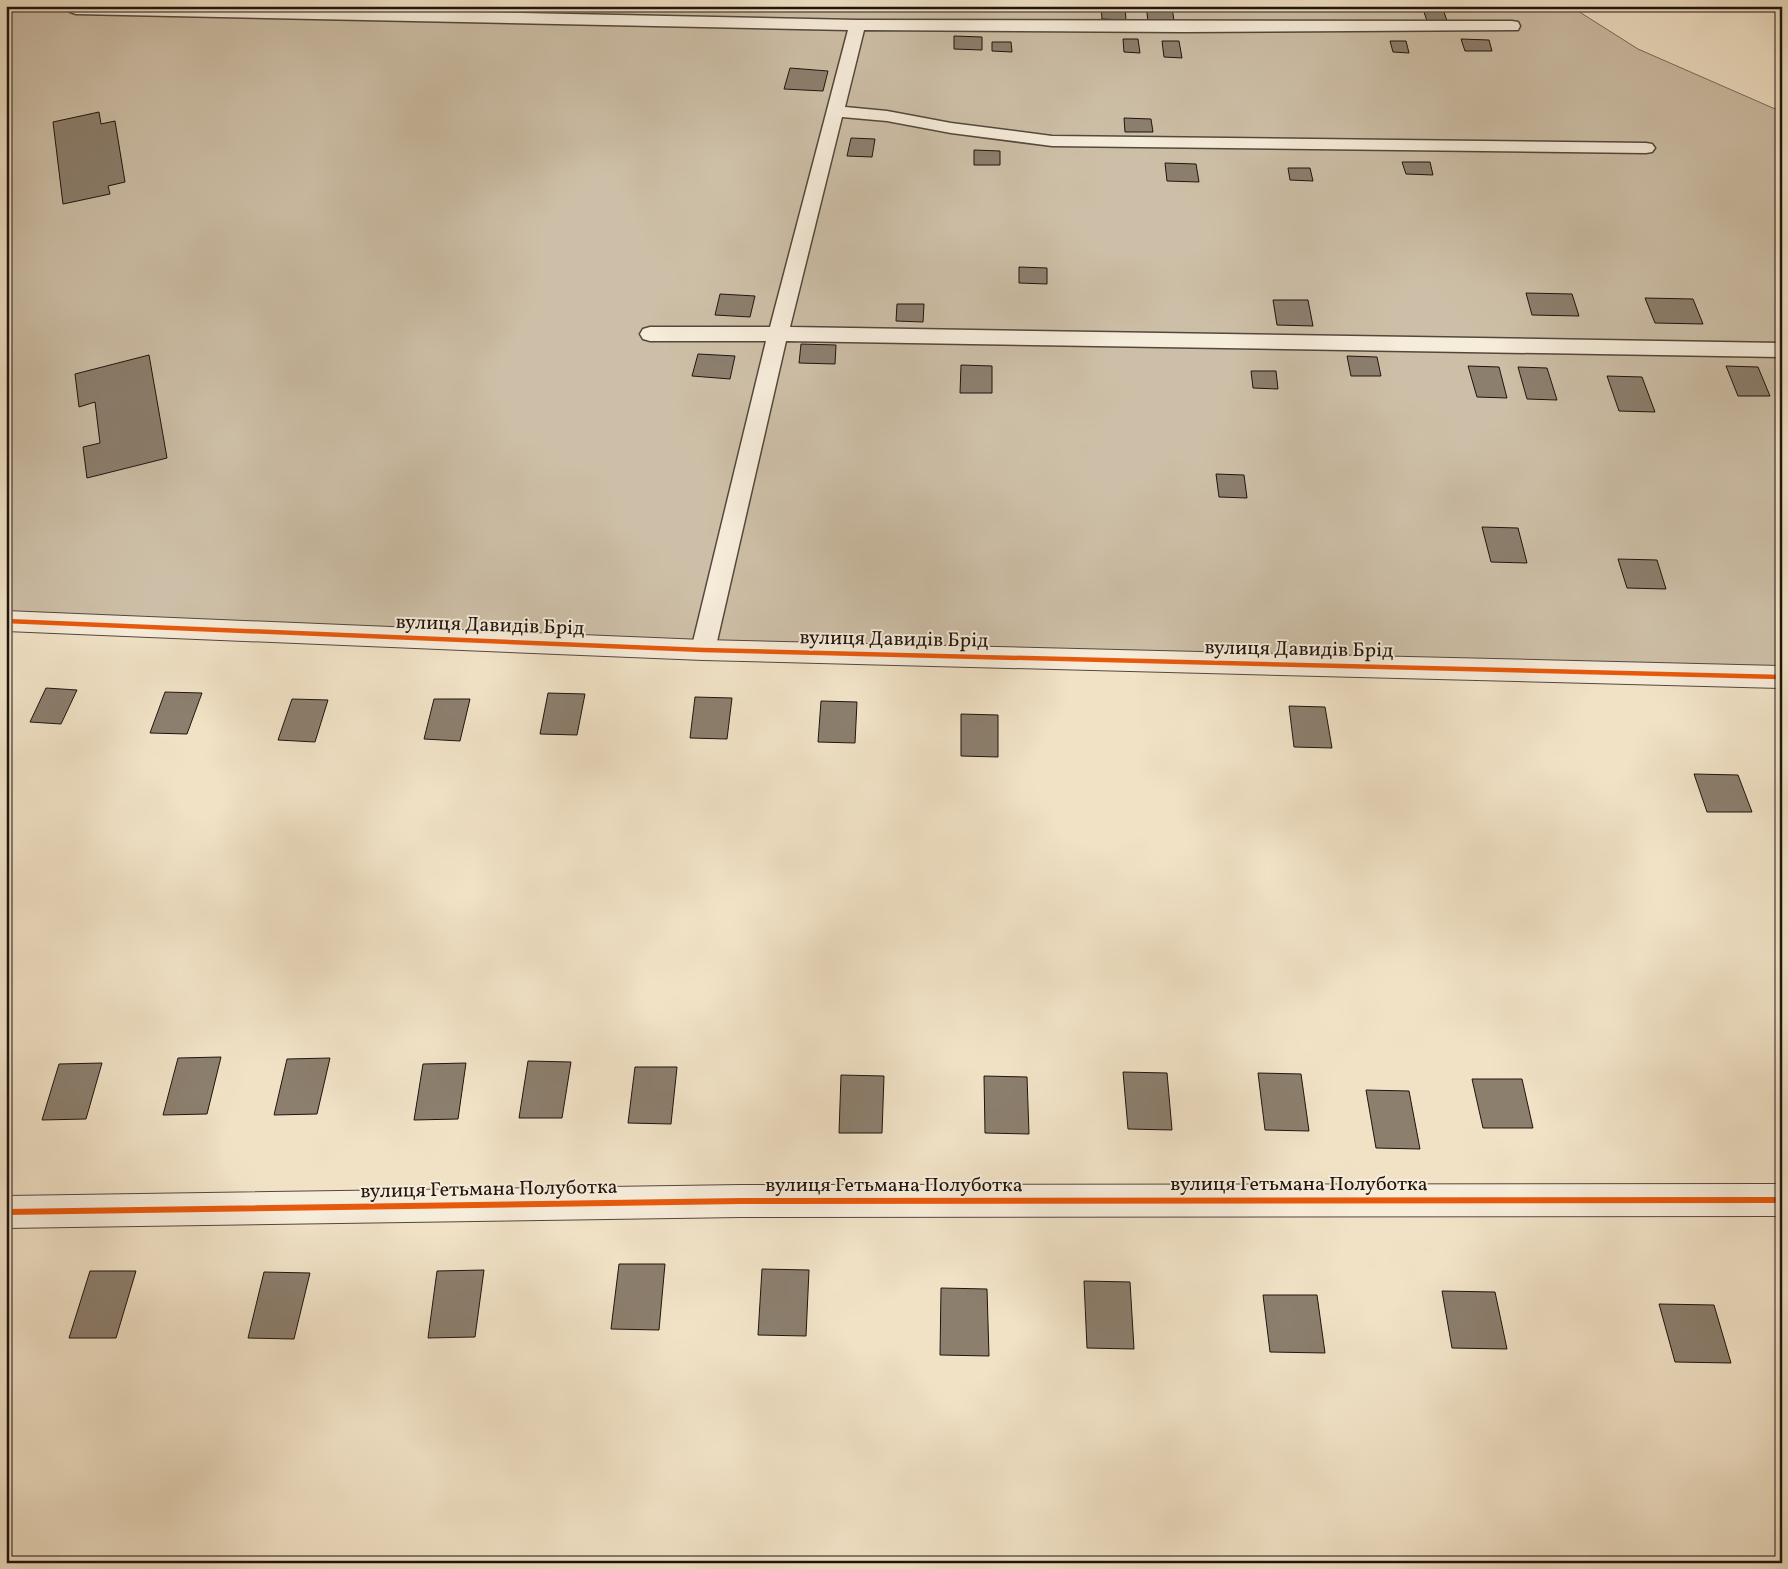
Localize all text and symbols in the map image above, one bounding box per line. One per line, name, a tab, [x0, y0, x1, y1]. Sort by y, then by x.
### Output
street label: вулиця Давидів Брід	[395, 609, 585, 643]
street label: вулиця Давидів Брід	[799, 624, 989, 656]
street label: вулиця Давидів Брід	[1204, 634, 1394, 666]
street label: вулиця Гетьмана Полуботка	[1170, 1171, 1428, 1199]
street label: вулиця Гетьмана Полуботка	[765, 1172, 1023, 1200]
street label: вулиця Гетьмана Полуботка	[360, 1174, 618, 1206]

